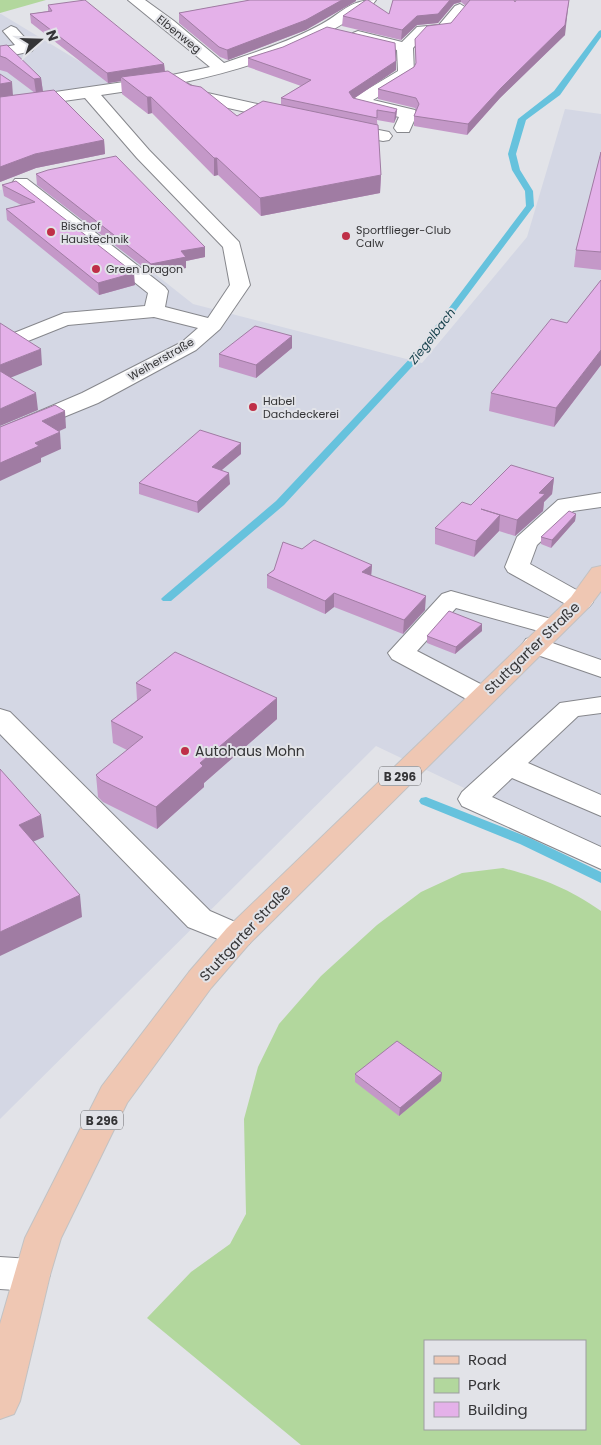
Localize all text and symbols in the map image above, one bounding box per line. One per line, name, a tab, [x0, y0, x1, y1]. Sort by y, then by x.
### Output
street label: Elbenweg	[153, 11, 205, 57]
north arrow	[15, 15, 65, 65]
text: N	[41, 27, 63, 44]
place label: Bischof Haustechnik	[61, 218, 129, 247]
place label: Sportflieger-Club Calw	[356, 222, 451, 251]
marker: Bischof Haustechnik	[45, 226, 57, 238]
marker: Sportflieger-Club Calw	[340, 230, 352, 242]
place label: Green Dragon	[106, 261, 183, 277]
marker: Green Dragon	[90, 263, 102, 275]
water label: Ziegelbach	[404, 305, 459, 368]
street label: Weiherstraße	[125, 334, 197, 384]
place label: Habel Dachdeckerei	[263, 393, 339, 422]
marker: Habel Dachdeckerei	[247, 401, 259, 413]
street label: Stuttgarter Straße	[480, 597, 584, 699]
place label: Autohaus Mohn	[195, 741, 305, 761]
marker: Autohaus Mohn	[179, 745, 191, 757]
road number: B 296	[379, 766, 421, 786]
street label: Stuttgarter Straße	[195, 880, 295, 986]
road number: B 296	[81, 1110, 123, 1130]
legend	[424, 1340, 586, 1430]
text: Road	[468, 1349, 507, 1370]
text: Park	[468, 1374, 500, 1395]
text: Building	[468, 1399, 528, 1420]

